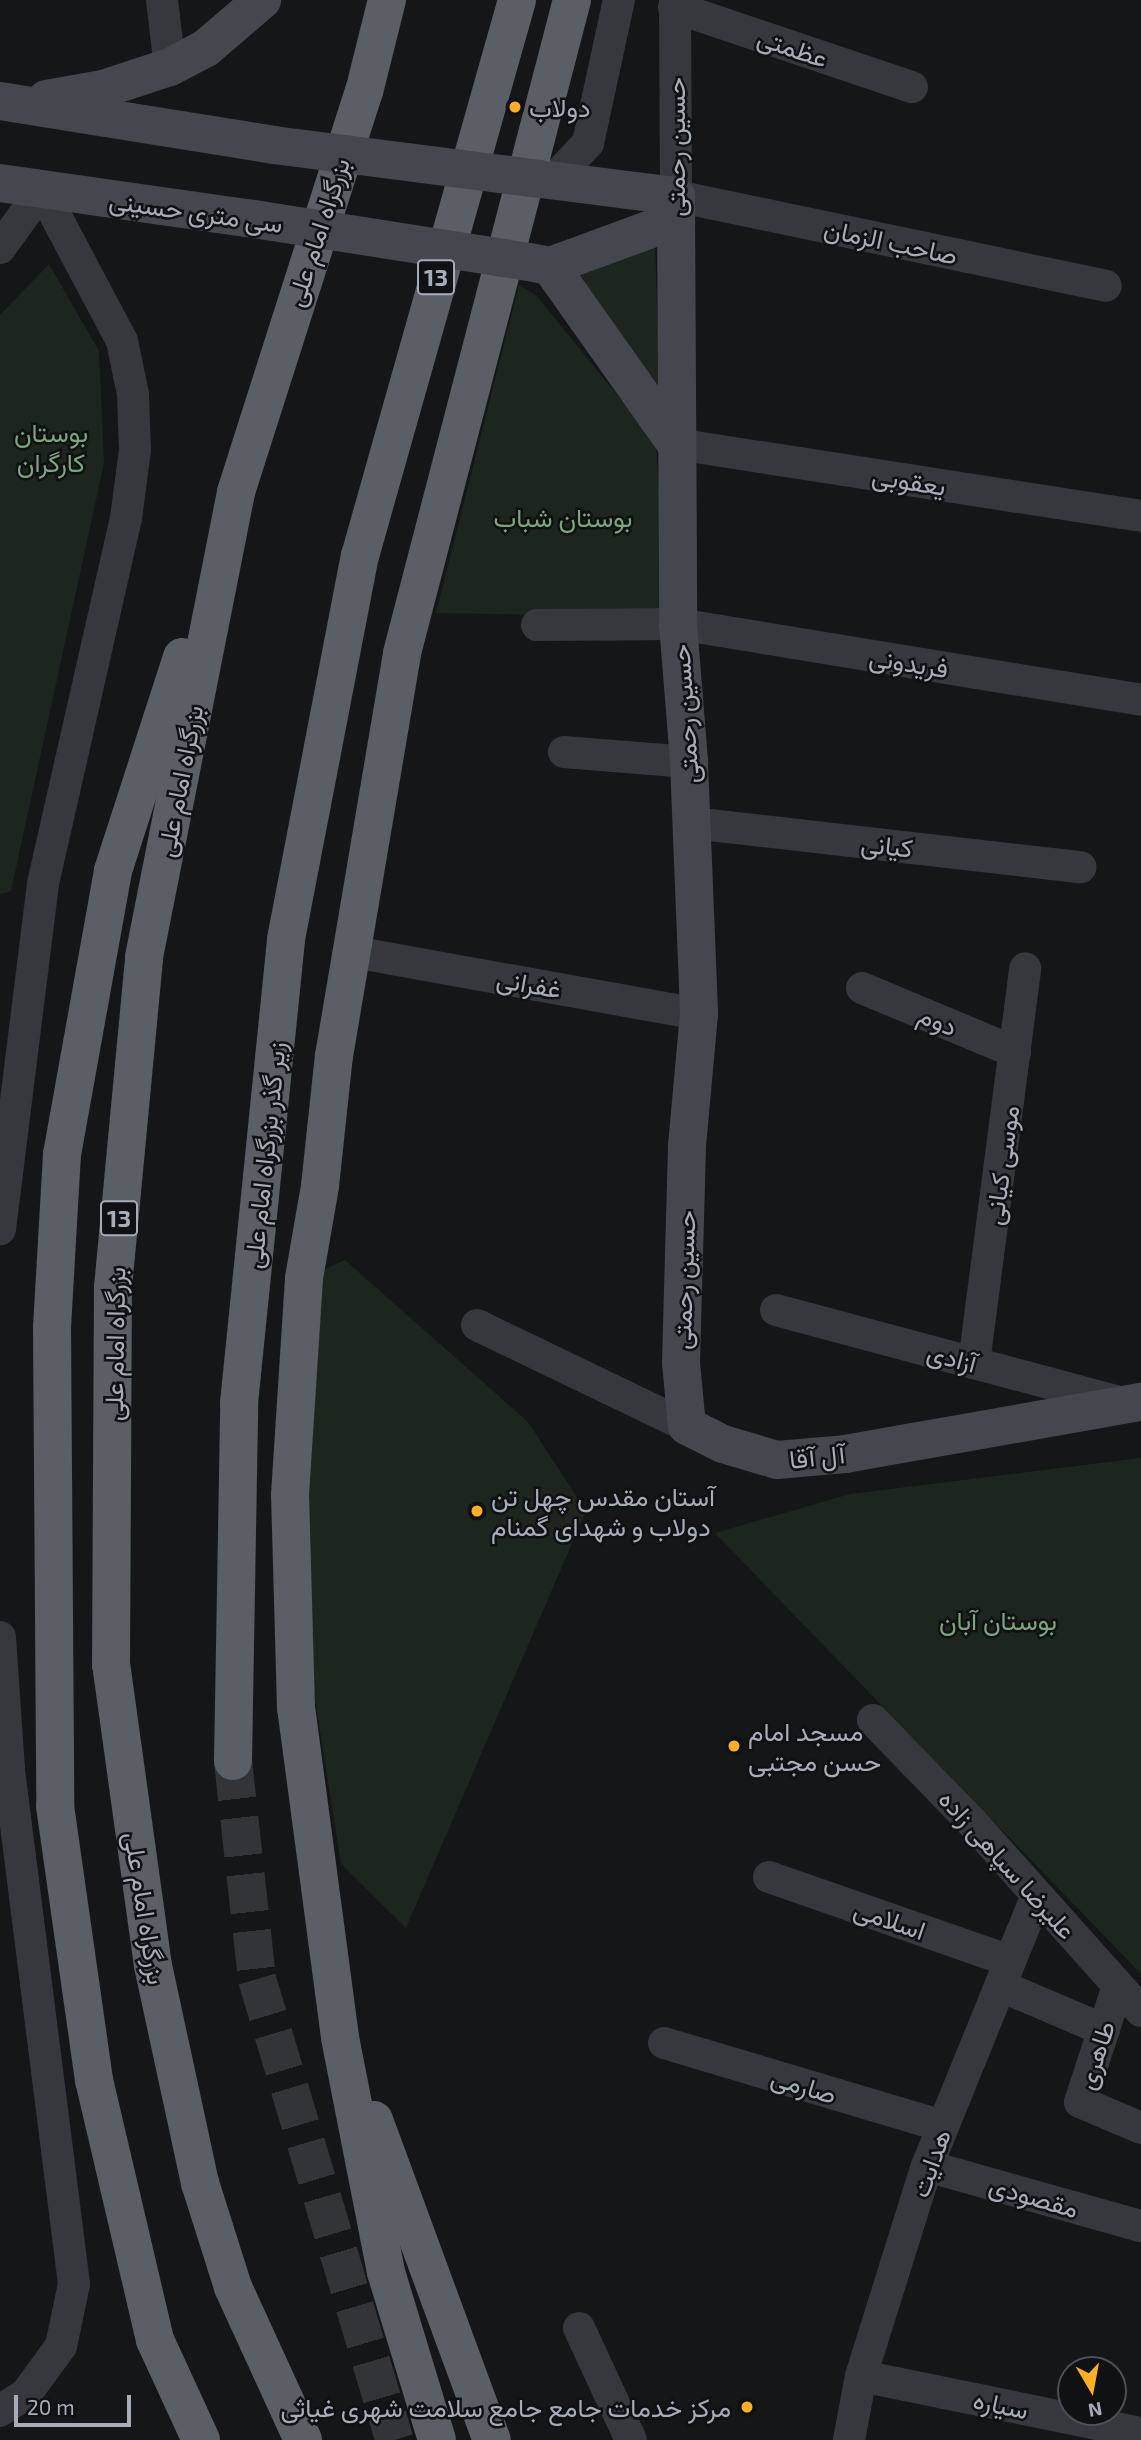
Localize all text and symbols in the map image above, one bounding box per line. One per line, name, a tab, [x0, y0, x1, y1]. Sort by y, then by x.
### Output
street label: عظمتی	[754, 20, 832, 74]
street label: حسین رحمتی	[659, 77, 691, 217]
place label: دولاب	[529, 91, 591, 123]
marker: دولاب	[507, 99, 523, 115]
street label: بزرگراه امام علی	[278, 154, 356, 310]
street label: سی متری حسینی	[107, 183, 285, 239]
street label: صاحب الزمان	[821, 212, 961, 270]
road number: 13	[417, 256, 455, 298]
park label: بوستان کارگران	[14, 416, 88, 478]
street label: یعقوبی	[870, 459, 948, 501]
park label: بوستان شباب	[494, 501, 632, 533]
street label: فریدونی	[867, 640, 951, 684]
street label: حسین رحمتی	[664, 643, 704, 785]
street label: بزرگراه امام علی	[149, 702, 209, 860]
street label: کیانی	[859, 827, 915, 863]
street label: غفرانی	[494, 962, 564, 1004]
street label: دوم	[914, 998, 962, 1042]
street label: زیر گذر بزرگراه امام علی	[237, 1040, 291, 1270]
street label: موسی کیانی	[977, 1103, 1025, 1227]
road number: 13	[100, 1198, 138, 1238]
street label: حسین رحمتی	[665, 1210, 701, 1350]
street label: بزرگراه امام علی	[97, 1267, 131, 1421]
street label: آزادی	[924, 1335, 980, 1379]
street label: آل آقا	[788, 1438, 846, 1474]
place label: آستان مقدس چهل تن دولاب و شهدای گمنام	[491, 1480, 715, 1542]
marker: آستان مقدس چهل تن دولاب و شهدای گمنام	[469, 1503, 485, 1519]
park label: بوستان آبان	[939, 1604, 1057, 1636]
place label: مسجد امام حسن مجتبی	[748, 1715, 881, 1776]
marker: مسجد امام حسن مجتبی	[726, 1738, 742, 1754]
street label: علیرضا سپاهی زاده	[933, 1783, 1083, 1945]
street label: بزرگراه امام علی	[119, 1829, 173, 1987]
street label: اسلامی	[850, 1892, 930, 1946]
street label: طاهری	[1069, 2017, 1121, 2093]
street label: صارمی	[768, 2060, 840, 2110]
street label: هدایت	[903, 2125, 957, 2201]
street label: مقصودی	[986, 2168, 1082, 2224]
north arrow	[1057, 2356, 1127, 2426]
scale bar	[18, 2380, 135, 2424]
street label: سیاره	[971, 2383, 1031, 2425]
place label: مرکز خدمات جامع جامع سلامت شهری غیاثی	[280, 2391, 731, 2423]
text: 20 m	[27, 2394, 75, 2419]
marker: مرکز خدمات جامع جامع سلامت شهری غیاثی	[737, 2397, 757, 2417]
text: N	[1087, 2398, 1104, 2423]

